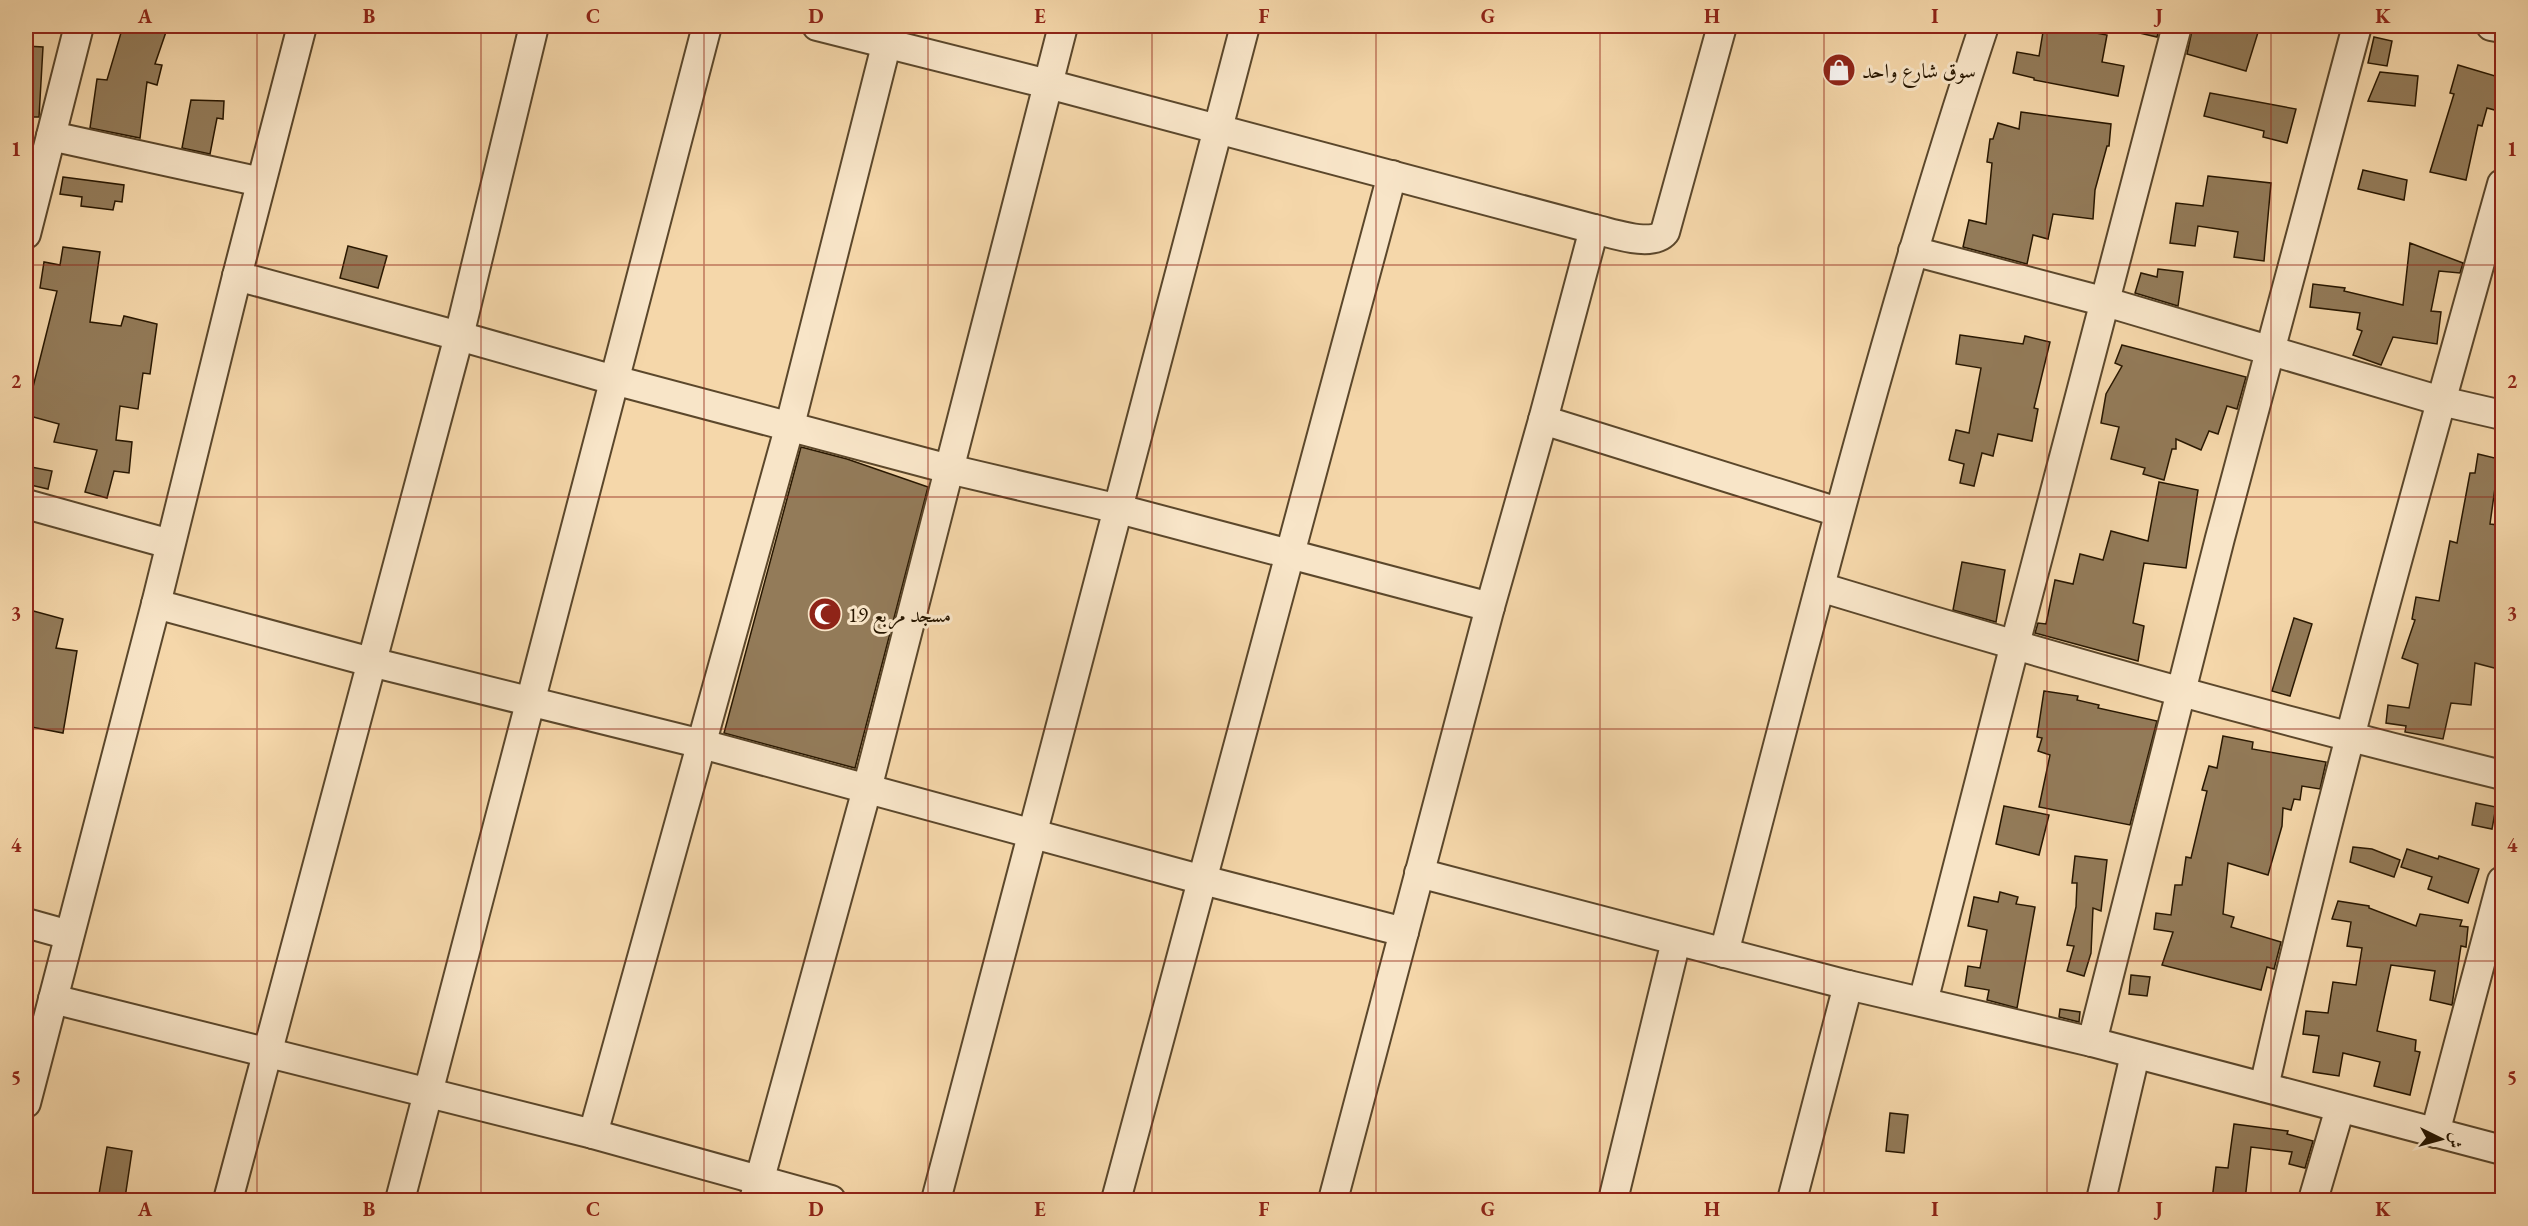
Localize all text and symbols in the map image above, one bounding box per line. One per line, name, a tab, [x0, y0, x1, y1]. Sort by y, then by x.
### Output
text: A	[137, 3, 153, 29]
text: B	[363, 3, 375, 29]
text: C	[586, 3, 600, 29]
text: D	[808, 3, 824, 29]
text: E	[1034, 3, 1046, 29]
text: F	[1259, 3, 1270, 29]
text: G	[1481, 3, 1495, 29]
text: H	[1704, 3, 1720, 29]
text: I	[1931, 3, 1939, 29]
text: J	[2153, 3, 2163, 29]
text: K	[2375, 3, 2391, 29]
shop icon: سوق شارع واحد	[1821, 52, 1857, 88]
place label: سوق شارع واحد	[1862, 57, 1976, 89]
text: 1	[11, 136, 21, 162]
text: 1	[2507, 136, 2517, 162]
text: 2	[11, 368, 22, 394]
text: 2	[2507, 368, 2518, 394]
mosque icon: مسجد مربع 19	[807, 596, 843, 632]
text: 3	[11, 600, 21, 626]
text: 3	[2507, 600, 2517, 626]
place label: مسجد مربع 19	[848, 601, 951, 634]
text: 4	[11, 832, 22, 858]
text: 4	[2507, 832, 2518, 858]
text: 5	[11, 1064, 21, 1090]
text: 5	[2507, 1064, 2517, 1090]
north arrow	[2411, 1109, 2471, 1169]
text: ش	[2444, 1131, 2467, 1149]
text: A	[137, 1196, 153, 1222]
text: B	[363, 1196, 375, 1222]
text: C	[586, 1196, 600, 1222]
text: D	[808, 1196, 824, 1222]
text: E	[1034, 1196, 1046, 1222]
text: F	[1259, 1196, 1270, 1222]
text: G	[1481, 1196, 1495, 1222]
text: H	[1704, 1196, 1720, 1222]
text: I	[1931, 1196, 1939, 1222]
text: J	[2153, 1196, 2163, 1222]
text: K	[2375, 1196, 2391, 1222]

